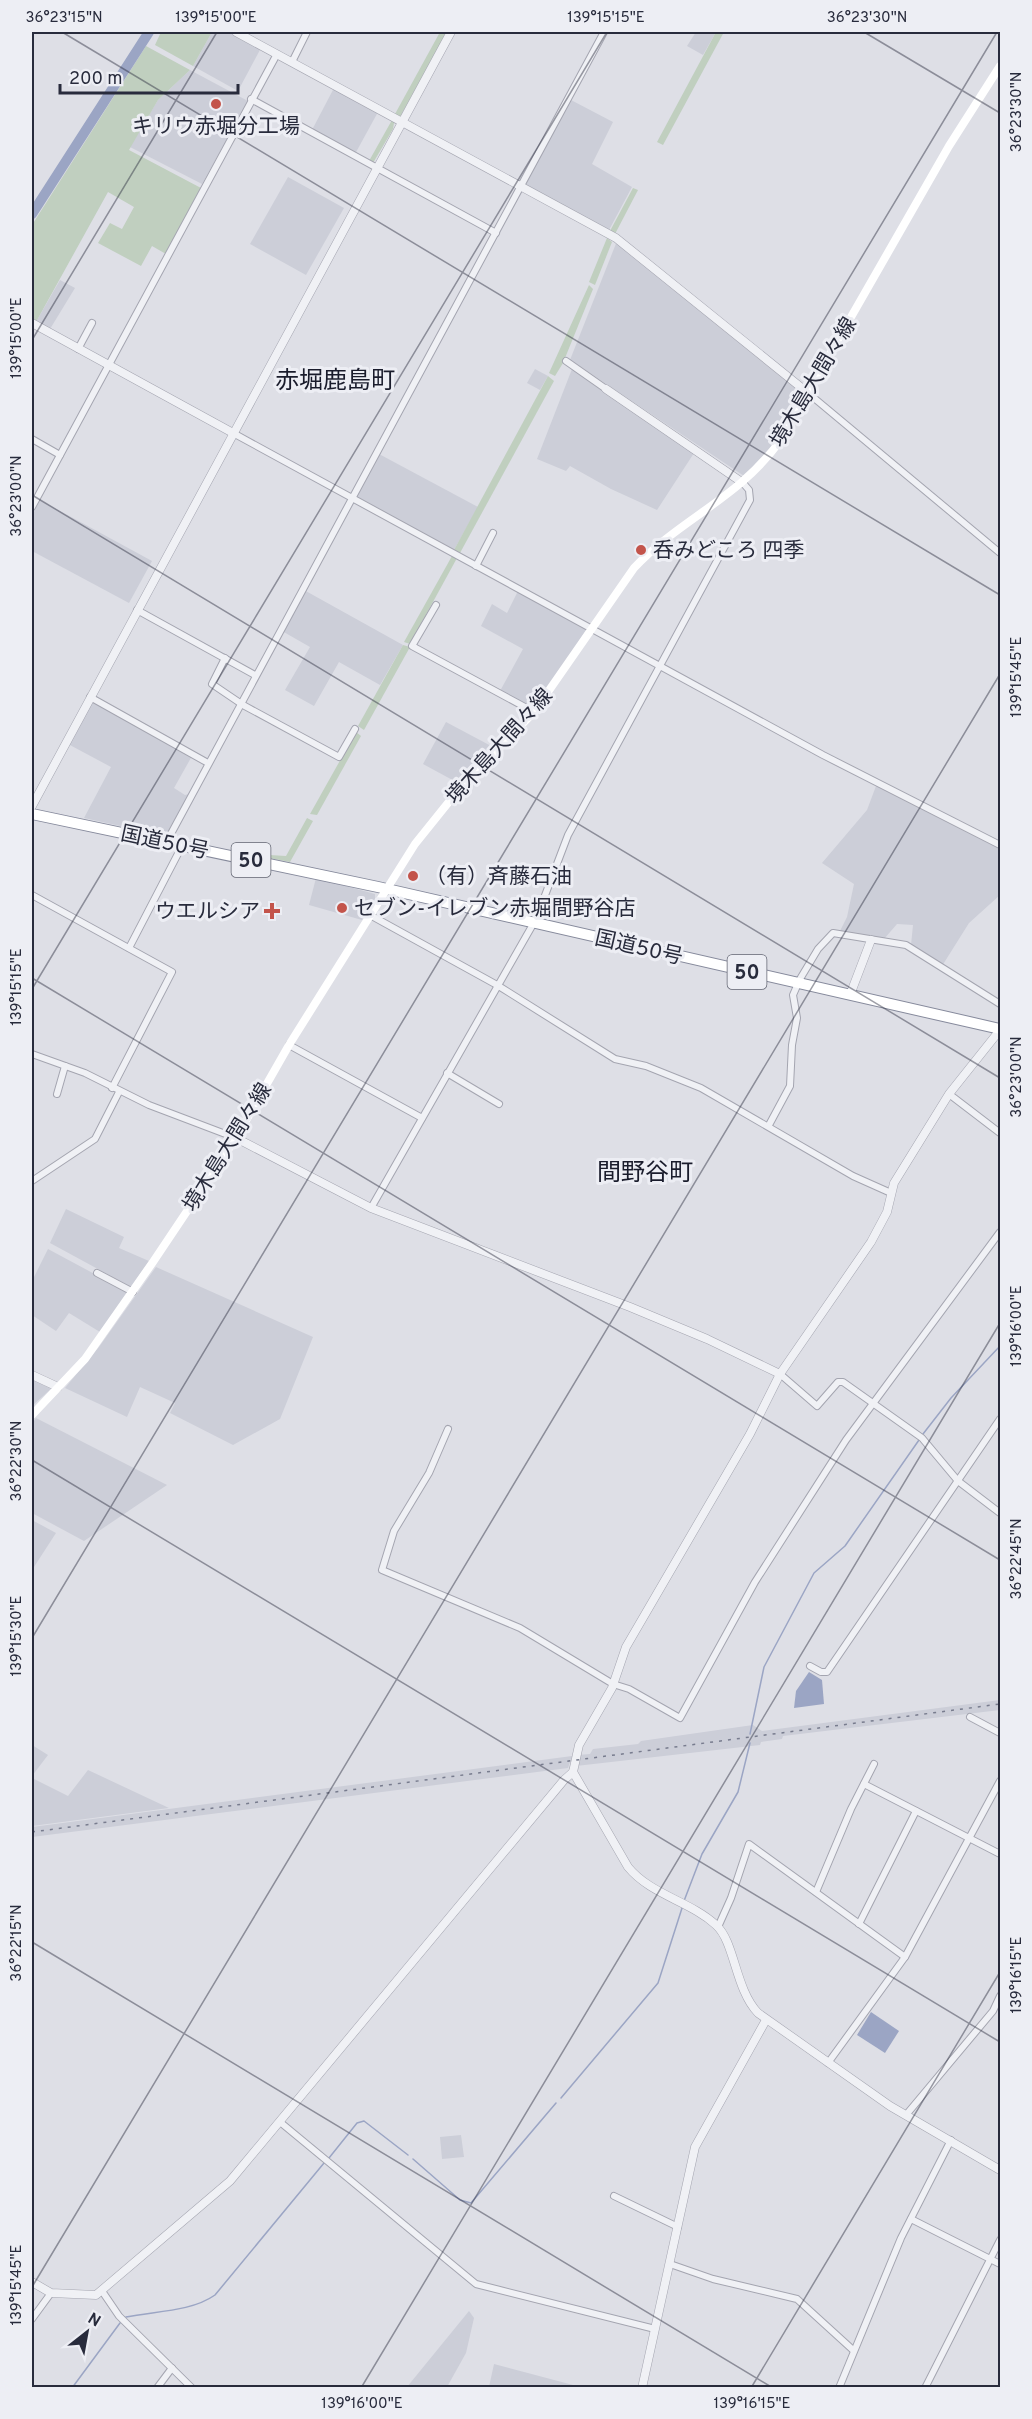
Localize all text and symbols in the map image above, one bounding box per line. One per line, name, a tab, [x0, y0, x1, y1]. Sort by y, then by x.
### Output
text: 36°23'15"N	[25, 9, 103, 28]
text: 139°15'00"E	[175, 9, 257, 28]
text: 139°15'15"E	[567, 9, 645, 28]
text: 36°23'30"N	[827, 9, 907, 28]
scale bar	[60, 57, 238, 95]
text: 200 m	[69, 68, 122, 91]
text: 36°23'30"N	[1008, 72, 1027, 152]
marker: キリウ赤堀分工場	[209, 97, 223, 111]
place label: キリウ赤堀分工場	[132, 114, 300, 141]
text: 139°15'00"E	[8, 297, 27, 379]
street label: 境木島大間々線	[765, 313, 864, 453]
district label: 赤堀鹿島町	[275, 367, 395, 397]
text: 36°23'00"N	[8, 455, 27, 537]
place label: 呑みどころ 四季	[653, 538, 804, 565]
marker: 呑みどころ 四季	[634, 543, 648, 557]
text: 139°15'45"E	[1008, 636, 1027, 718]
street label: 境木島大間々線	[441, 683, 559, 811]
street label: 国道50号	[118, 821, 211, 866]
road number: 50	[232, 843, 270, 877]
place label: （有）斉藤石油	[425, 864, 572, 891]
marker: （有）斉藤石油	[406, 869, 420, 883]
place label: セブン-イレブン赤堀間野谷店	[354, 896, 635, 923]
place label: ウエルシア	[155, 899, 260, 926]
marker: セブン-イレブン赤堀間野谷店	[335, 901, 349, 915]
marker: ウエルシア	[265, 904, 279, 918]
street label: 国道50号	[592, 925, 685, 972]
text: 139°15'15"E	[8, 948, 27, 1026]
road number: 50	[728, 955, 766, 989]
text: 36°23'00"N	[1008, 1036, 1027, 1118]
street label: 境木島大間々線	[178, 1078, 279, 1217]
district label: 間野谷町	[597, 1159, 693, 1189]
text: 139°16'00"E	[1008, 1285, 1027, 1367]
text: 36°22'30"N	[8, 1421, 27, 1501]
text: 36°22'45"N	[1008, 1519, 1027, 1599]
text: 139°15'30"E	[8, 1595, 27, 1677]
text: 36°22'15"N	[8, 1904, 27, 1982]
text: 139°16'15"E	[1008, 1936, 1027, 2014]
text: 139°15'45"E	[8, 2244, 27, 2326]
north arrow	[57, 2302, 117, 2362]
text: N	[84, 2309, 104, 2332]
text: 139°16'00"E	[321, 2395, 403, 2414]
text: 139°16'15"E	[713, 2395, 791, 2414]

